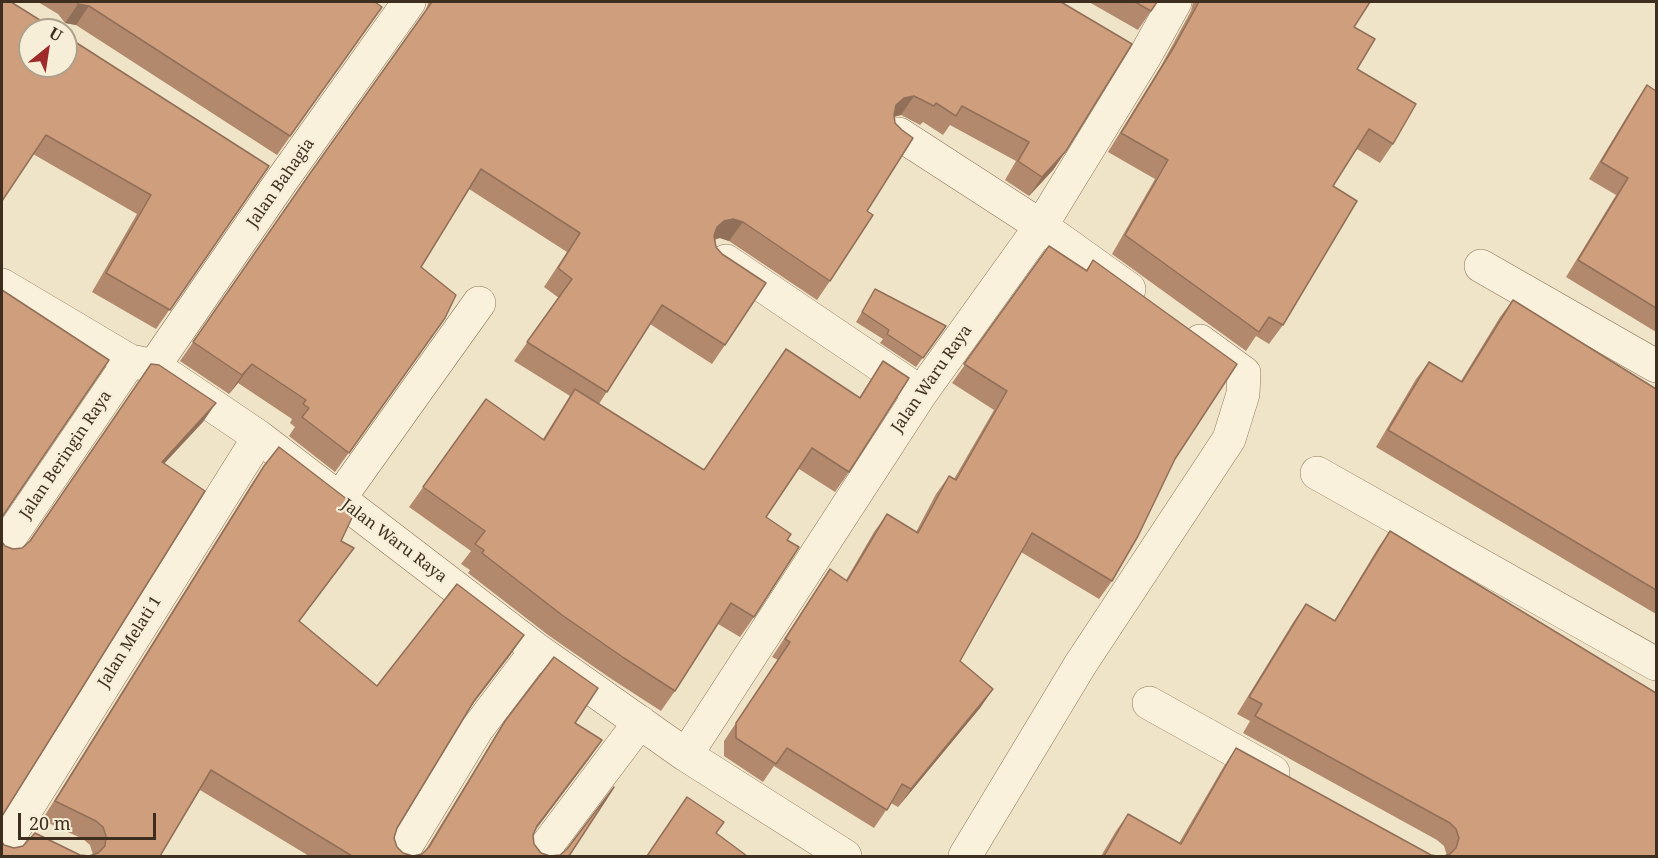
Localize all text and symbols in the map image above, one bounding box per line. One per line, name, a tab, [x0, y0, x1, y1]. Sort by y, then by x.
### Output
north arrow	[18, 18, 78, 78]
text: U	[45, 22, 67, 47]
street label: Jalan Bahagia	[243, 135, 319, 231]
street label: Jalan Waru Raya	[888, 322, 976, 436]
street label: Jalan Beringin Raya	[16, 387, 116, 523]
street label: Jalan Waru Raya	[338, 495, 450, 587]
street label: Jalan Melati 1	[94, 593, 166, 691]
scale bar	[21, 801, 159, 839]
text: 20 m	[29, 811, 71, 835]

